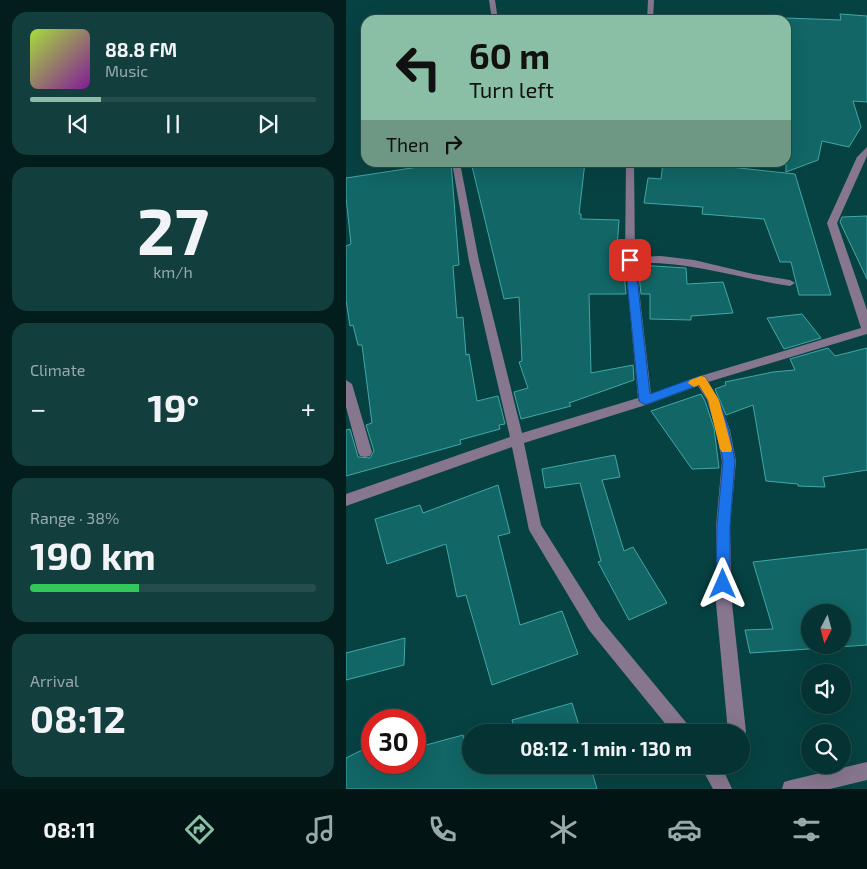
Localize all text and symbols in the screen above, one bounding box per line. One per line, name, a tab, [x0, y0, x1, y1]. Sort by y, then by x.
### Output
text: 60 m	[469, 34, 550, 76]
icon: left	[386, 35, 451, 100]
text: 88.8 FM	[105, 38, 177, 61]
text: Music	[105, 61, 148, 80]
text: Turn left	[469, 76, 554, 102]
icon: previous	[64, 110, 92, 138]
icon: pause	[159, 110, 187, 138]
icon: next	[254, 110, 282, 138]
icon: right	[439, 130, 467, 158]
text: Then	[386, 133, 429, 156]
text: 27	[137, 190, 209, 268]
pin	[609, 239, 651, 281]
icon: arrive	[616, 246, 644, 274]
text: km/h	[153, 262, 193, 281]
text: Climate	[30, 360, 85, 379]
text: 19°	[148, 384, 199, 430]
text: −	[30, 391, 46, 425]
text: +	[301, 391, 316, 425]
text: Range · 38%	[30, 508, 119, 527]
text: 190 km	[30, 532, 156, 578]
position arrow	[696, 557, 748, 609]
north arrow	[801, 604, 851, 654]
map controls	[801, 604, 851, 774]
button: sound	[801, 664, 851, 714]
text: Arrival	[30, 671, 79, 690]
text: 08:12	[30, 695, 126, 741]
speed limit sign: 30	[361, 709, 426, 774]
button: search	[801, 724, 851, 774]
text: 08:12 · 1 min · 130 m	[520, 737, 692, 760]
icon: directions	[182, 812, 217, 847]
icon: music	[303, 812, 338, 847]
icon: phone	[425, 812, 460, 847]
icon: climate	[546, 812, 581, 847]
icon: car	[667, 812, 702, 847]
icon: filters	[789, 812, 824, 847]
text: 08:11	[43, 816, 95, 842]

